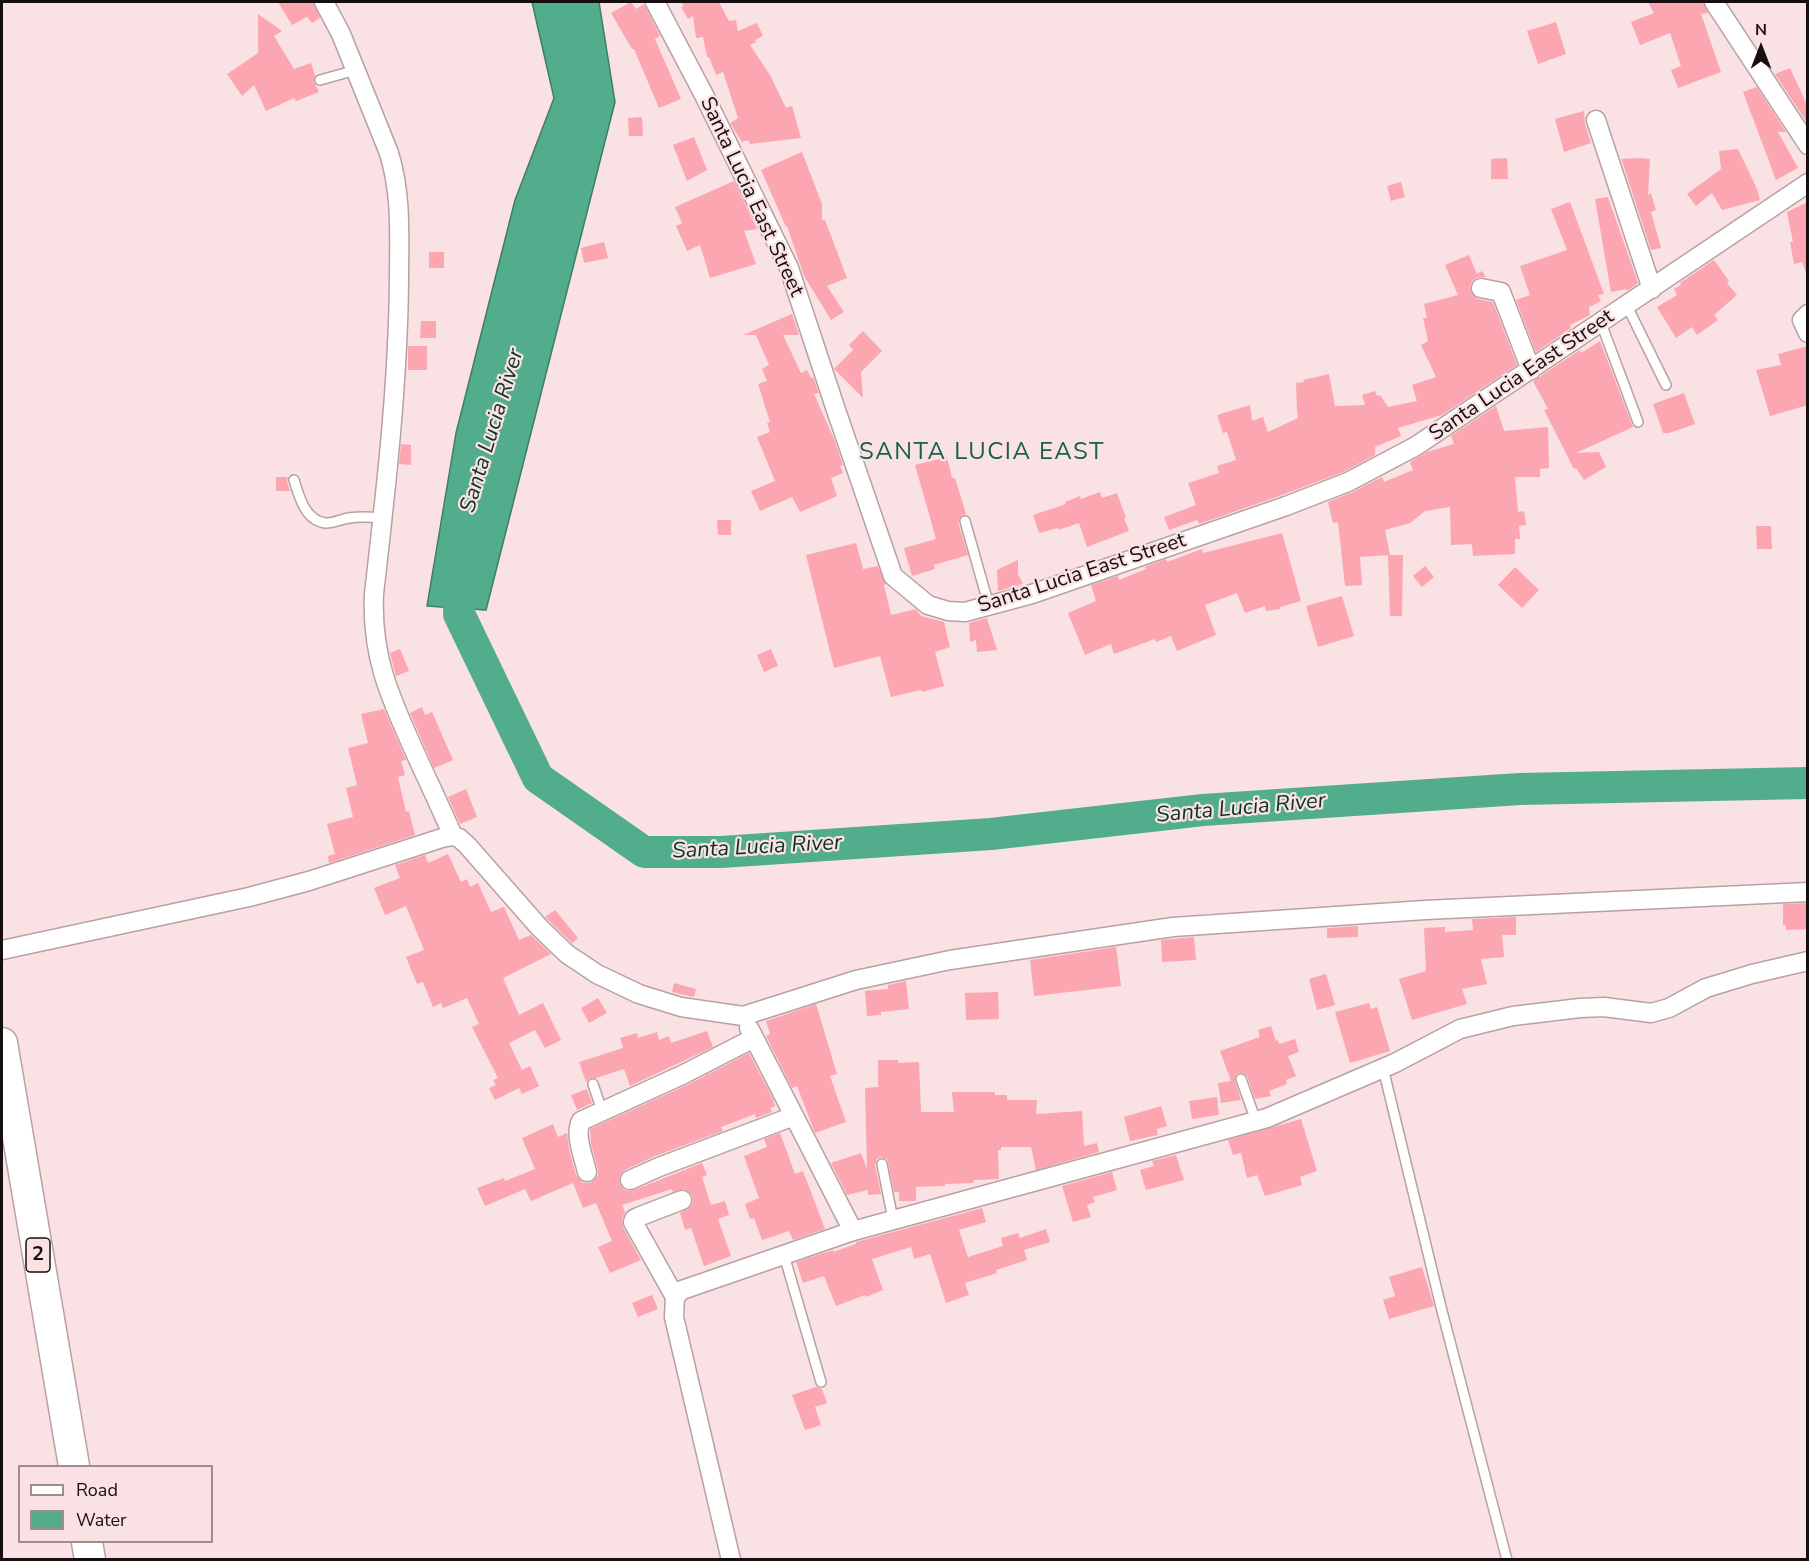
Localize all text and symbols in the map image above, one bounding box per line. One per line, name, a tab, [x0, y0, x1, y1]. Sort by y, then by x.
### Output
north arrow	[1731, 18, 1791, 78]
text: N	[1755, 19, 1767, 41]
street label: Santa Lucia East Street	[694, 93, 808, 301]
street label: Santa Lucia East Street	[1425, 305, 1619, 447]
water label: Santa Lucia River	[456, 346, 530, 516]
district label: SANTA LUCIA EAST	[859, 439, 1105, 467]
street label: Santa Lucia East Street	[975, 528, 1189, 620]
water label: Santa Lucia River	[1155, 788, 1327, 830]
water label: Santa Lucia River	[671, 830, 843, 866]
road number: 2	[26, 1238, 50, 1272]
legend	[18, 1465, 213, 1543]
text: Road	[76, 1478, 118, 1502]
text: Water	[76, 1508, 127, 1532]

